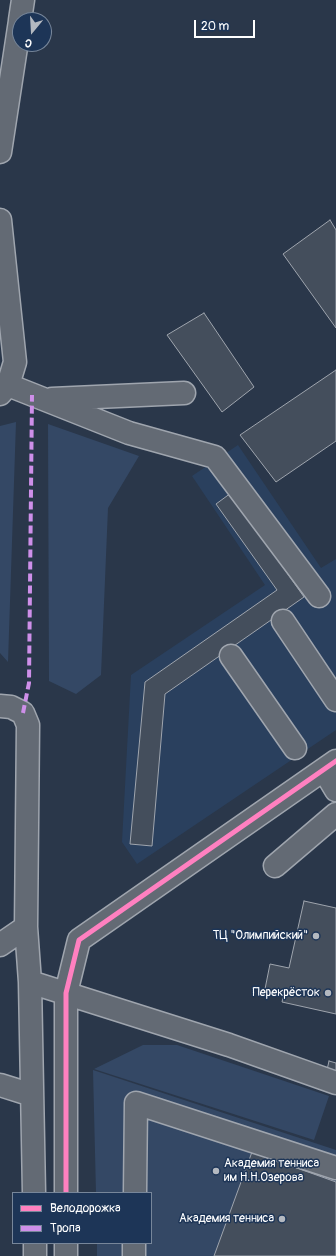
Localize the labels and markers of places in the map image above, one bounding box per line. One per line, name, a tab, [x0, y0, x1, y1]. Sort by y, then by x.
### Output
place label: ТЦ "Олимпийский"	[213, 929, 308, 943]
marker: ТЦ "Олимпийский"	[311, 931, 321, 941]
place label: Перекрёсток	[252, 986, 320, 1000]
marker: Перекрёсток	[323, 988, 333, 998]
place label: Академия тенниса им Н.Н.Озерова	[224, 1157, 319, 1185]
marker: Академия тенниса им Н.Н.Озерова	[211, 1166, 221, 1176]
place label: Академия тенниса	[179, 1212, 274, 1226]
marker: Академия тенниса	[277, 1214, 287, 1224]

